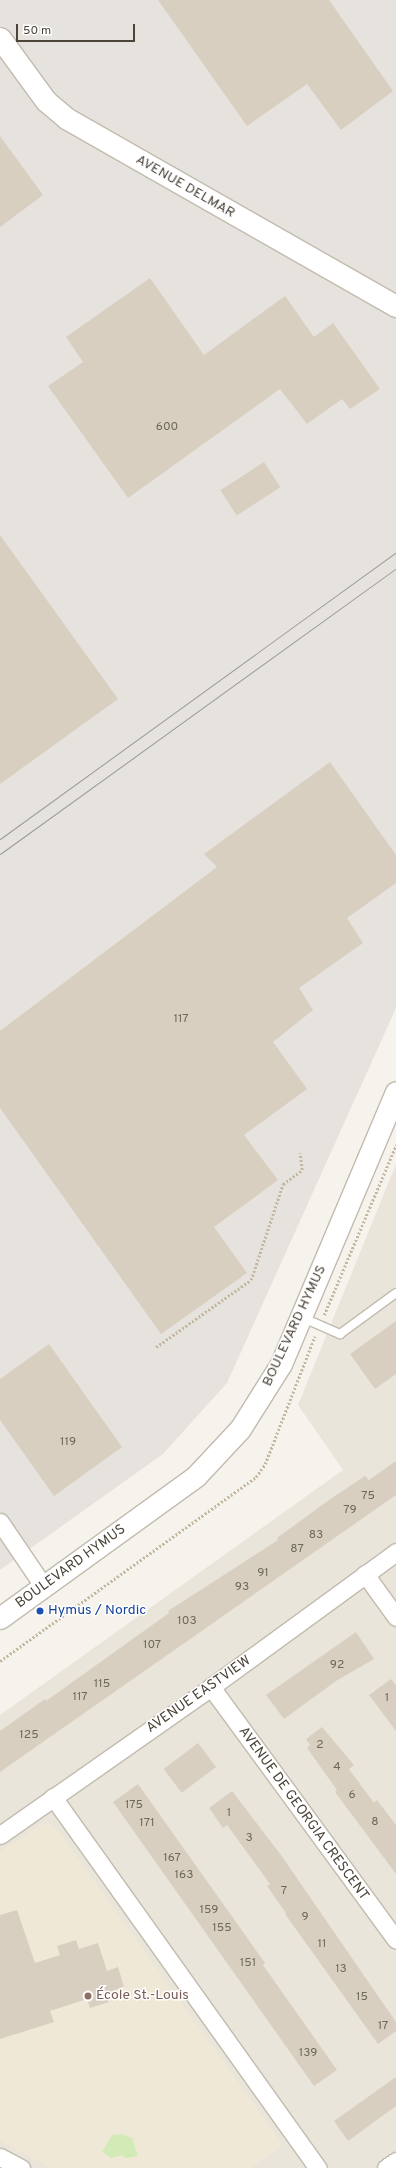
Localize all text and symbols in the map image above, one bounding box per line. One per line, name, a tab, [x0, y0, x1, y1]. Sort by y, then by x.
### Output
scale bar	[18, 16, 137, 42]
text: 50 m	[23, 23, 51, 39]
street label: AVENUE DELMAR	[132, 152, 238, 222]
house number: 600	[156, 421, 178, 435]
house number: 117	[173, 1013, 189, 1027]
street label: BOULEVARD HYMUS	[260, 1263, 330, 1389]
house number: 119	[60, 1436, 76, 1450]
house number: 75	[361, 1490, 375, 1504]
house number: 79	[343, 1504, 357, 1518]
street label: BOULEVARD HYMUS	[13, 1521, 129, 1613]
house number: 83	[309, 1529, 323, 1543]
house number: 87	[290, 1543, 304, 1557]
house number: 91	[257, 1567, 269, 1581]
house number: 93	[235, 1581, 249, 1595]
place label: Hymus / Nordic	[48, 1603, 146, 1619]
marker: Hymus / Nordic	[35, 1606, 45, 1616]
house number: 103	[177, 1615, 197, 1629]
house number: 107	[143, 1639, 161, 1653]
street label: AVENUE EASTVIEW	[144, 1653, 254, 1737]
house number: 92	[330, 1659, 344, 1673]
house number: 115	[94, 1678, 110, 1692]
house number: 117	[72, 1691, 88, 1705]
house number: 1	[385, 1692, 389, 1706]
street label: AVENUE DE GEORGIA CRESCENT	[234, 1724, 372, 1904]
house number: 125	[19, 1729, 39, 1743]
house number: 2	[316, 1739, 324, 1753]
house number: 4	[333, 1761, 341, 1775]
house number: 6	[348, 1789, 356, 1803]
house number: 175	[125, 1799, 143, 1813]
house number: 1	[227, 1807, 231, 1821]
house number: 8	[371, 1816, 379, 1830]
house number: 171	[139, 1817, 155, 1831]
house number: 3	[245, 1832, 253, 1846]
house number: 167	[163, 1852, 181, 1866]
house number: 163	[175, 1869, 193, 1883]
house number: 7	[281, 1885, 287, 1899]
house number: 159	[200, 1904, 218, 1918]
house number: 9	[301, 1911, 309, 1925]
house number: 155	[212, 1922, 232, 1936]
house number: 11	[318, 1938, 326, 1952]
house number: 151	[240, 1957, 256, 1971]
house number: 13	[335, 1963, 347, 1977]
place label: École St.-Louis	[96, 1988, 189, 2004]
marker: École St.-Louis	[83, 1991, 93, 2001]
house number: 15	[356, 1991, 368, 2005]
house number: 17	[378, 2020, 388, 2034]
house number: 139	[299, 2047, 317, 2061]

